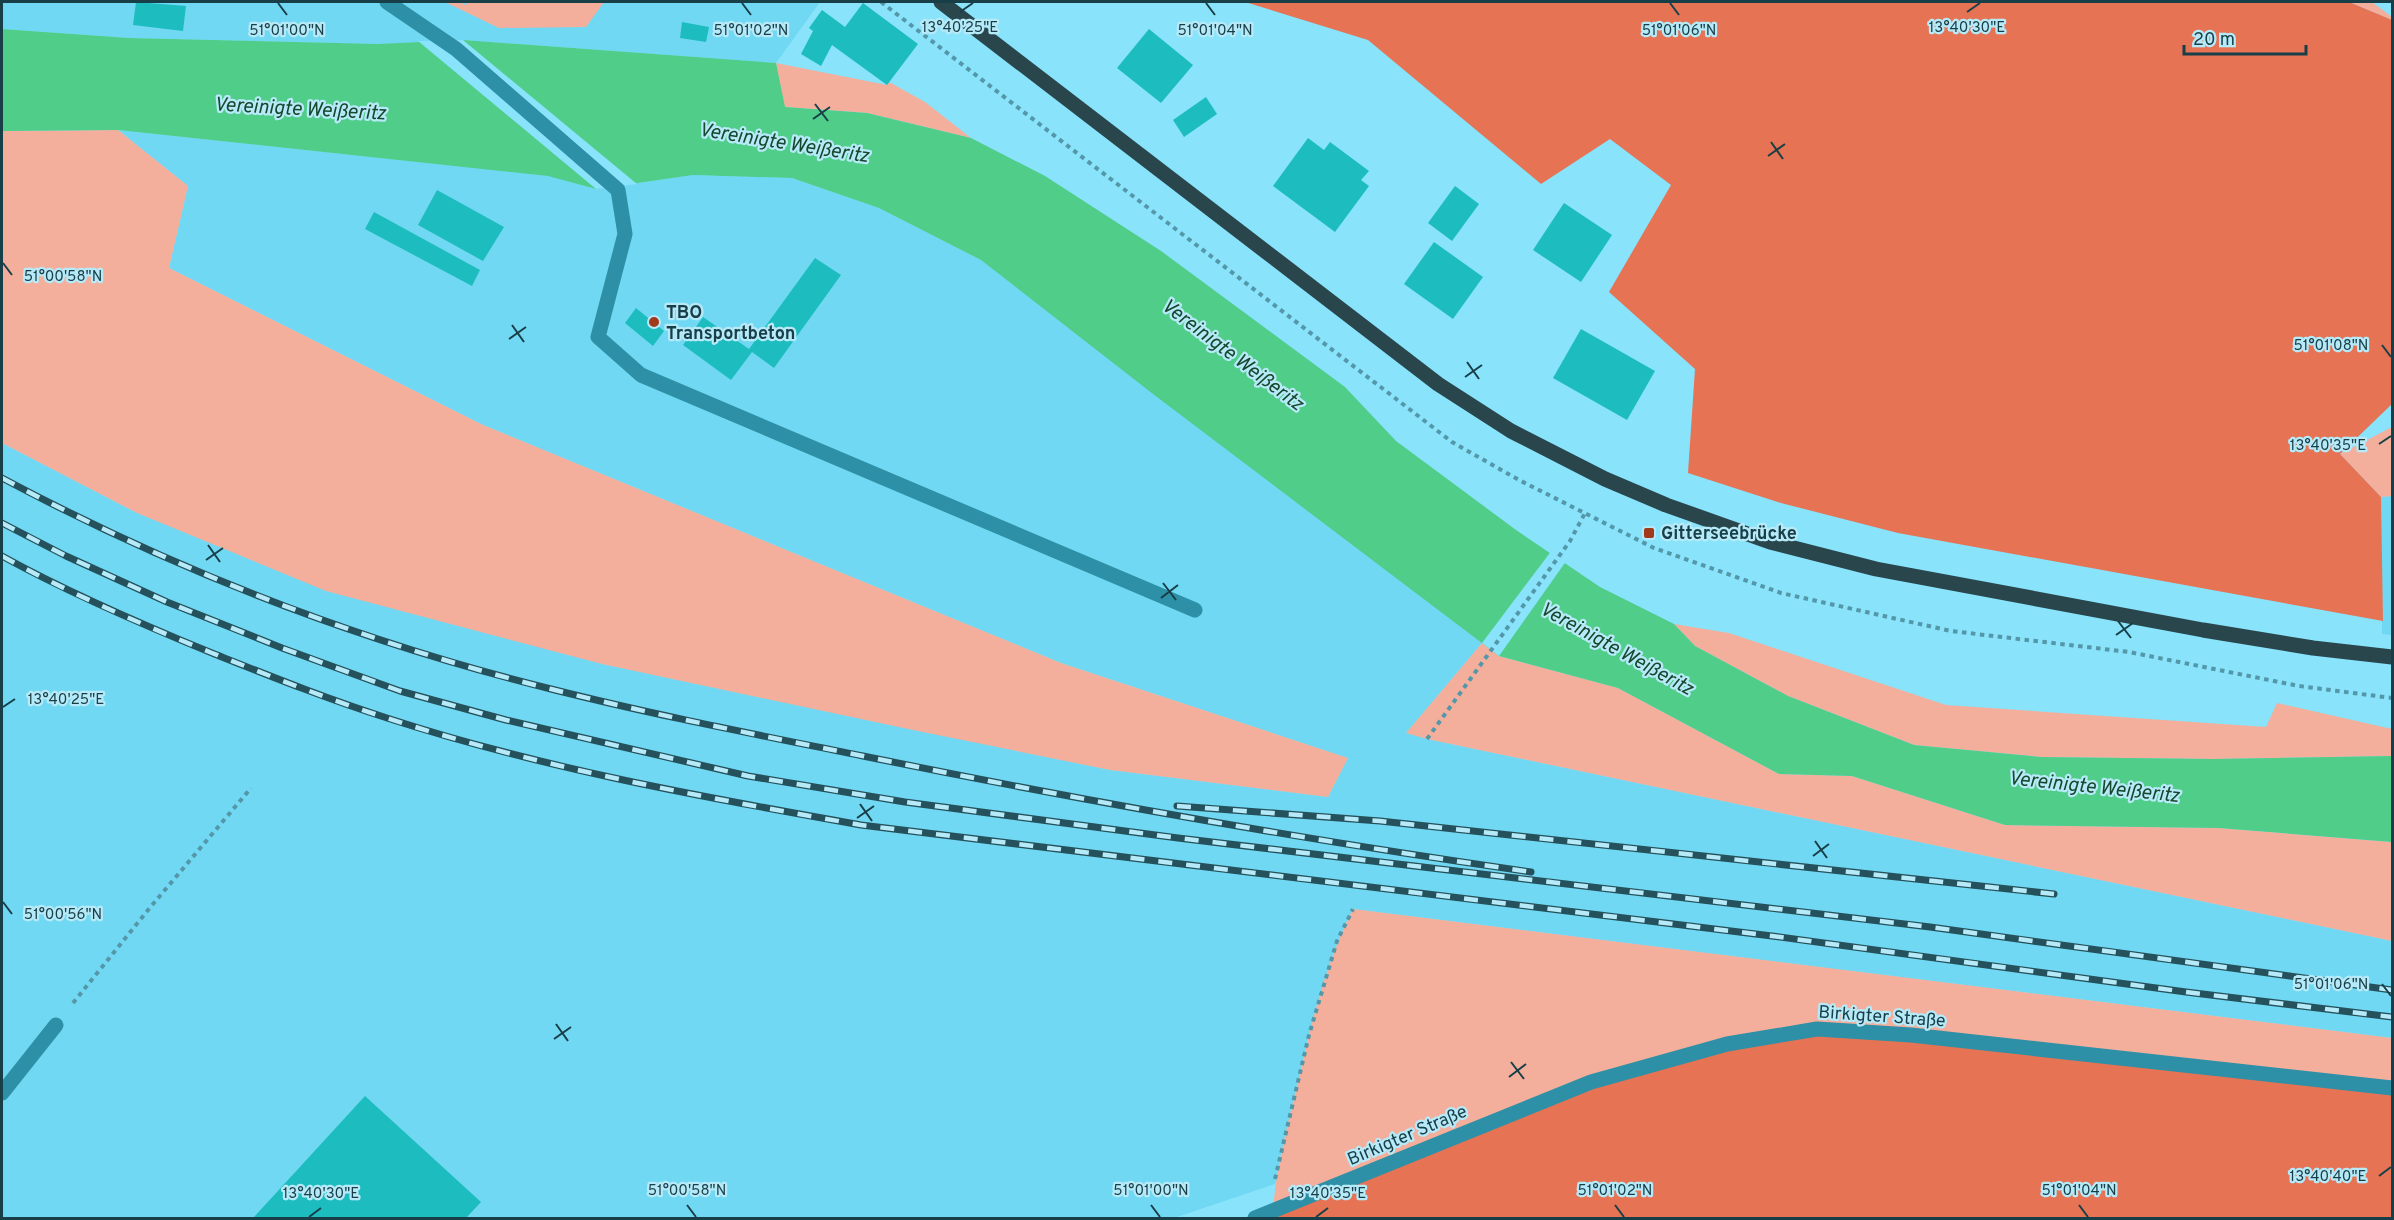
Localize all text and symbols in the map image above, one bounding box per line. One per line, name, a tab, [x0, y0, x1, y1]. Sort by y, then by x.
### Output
scale bar	[2184, 18, 2306, 56]
text: 13°40'25"E	[922, 19, 998, 38]
text: 13°40'30"E	[1929, 19, 2005, 38]
text: 51°01'00"N	[249, 22, 325, 41]
text: 51°01'02"N	[714, 22, 788, 41]
text: 51°01'04"N	[1177, 22, 1253, 41]
text: 51°01'06"N	[1642, 22, 1716, 41]
text: 20 m	[2193, 29, 2235, 52]
water label: Vereinigte Weißeritz	[213, 93, 388, 128]
water label: Vereinigte Weißeritz	[697, 118, 872, 170]
text: 51°00'58"N	[24, 268, 102, 287]
water label: Vereinigte Weißeritz	[1155, 294, 1309, 418]
place label: TBO Transportbeton	[666, 302, 796, 346]
marker: TBO Transportbeton	[647, 315, 661, 329]
text: 51°01'08"N	[2294, 337, 2368, 356]
text: 13°40'35"E	[2290, 437, 2366, 456]
place label: Gitterseebrücke	[1661, 523, 1797, 546]
marker: Gitterseebrücke	[1642, 526, 1656, 540]
water label: Vereinigte Weißeritz	[1535, 597, 1699, 703]
text: 13°40'25"E	[28, 691, 104, 710]
water label: Vereinigte Weißeritz	[2007, 766, 2182, 810]
text: 51°00'56"N	[24, 906, 102, 925]
text: 51°01'06"N	[2294, 976, 2368, 995]
street label: Birkigter Straße	[1817, 1002, 1946, 1033]
street label: Birkigter Straße	[1344, 1101, 1471, 1172]
text: 13°40'40"E	[2290, 1168, 2366, 1187]
text: 51°00'58"N	[648, 1182, 726, 1201]
text: 51°01'00"N	[1113, 1182, 1189, 1201]
text: 51°01'02"N	[1578, 1182, 1652, 1201]
text: 51°01'04"N	[2041, 1182, 2117, 1201]
text: 13°40'30"E	[283, 1185, 359, 1204]
text: 13°40'35"E	[1290, 1185, 1366, 1204]

